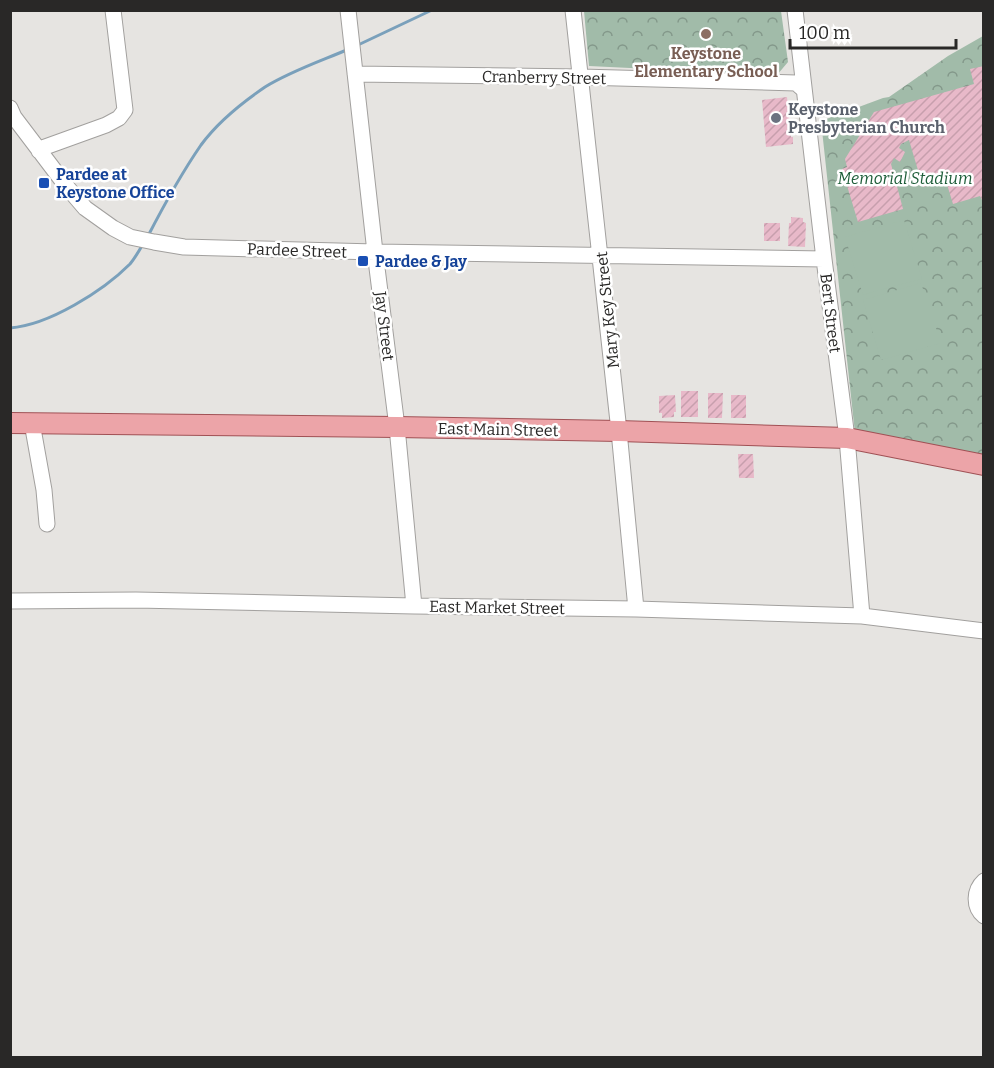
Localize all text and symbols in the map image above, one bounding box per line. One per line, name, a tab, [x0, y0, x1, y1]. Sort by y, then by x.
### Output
scale bar	[790, 12, 956, 50]
text: 100 m	[799, 22, 850, 44]
marker: Keystone Elementary School	[699, 27, 713, 41]
place label: Keystone Elementary School	[634, 44, 778, 81]
street label: Cranberry Street	[482, 67, 606, 88]
place label: Keystone Presbyterian Church	[788, 100, 945, 137]
marker: Keystone Presbyterian Church	[769, 111, 783, 125]
place label: Pardee at Keystone Office	[56, 165, 175, 202]
park label: Memorial Stadium	[838, 169, 972, 188]
marker: Pardee at Keystone Office	[37, 176, 51, 190]
street label: Pardee Street	[247, 239, 347, 262]
street label: Mary Key Street	[592, 250, 623, 369]
place label: Pardee & Jay	[375, 252, 467, 271]
marker: Pardee & Jay	[356, 254, 370, 268]
street label: Bert Street	[816, 272, 845, 354]
street label: Jay Street	[371, 289, 398, 362]
street label: East Main Street	[437, 419, 559, 440]
street label: East Market Street	[429, 597, 565, 618]

